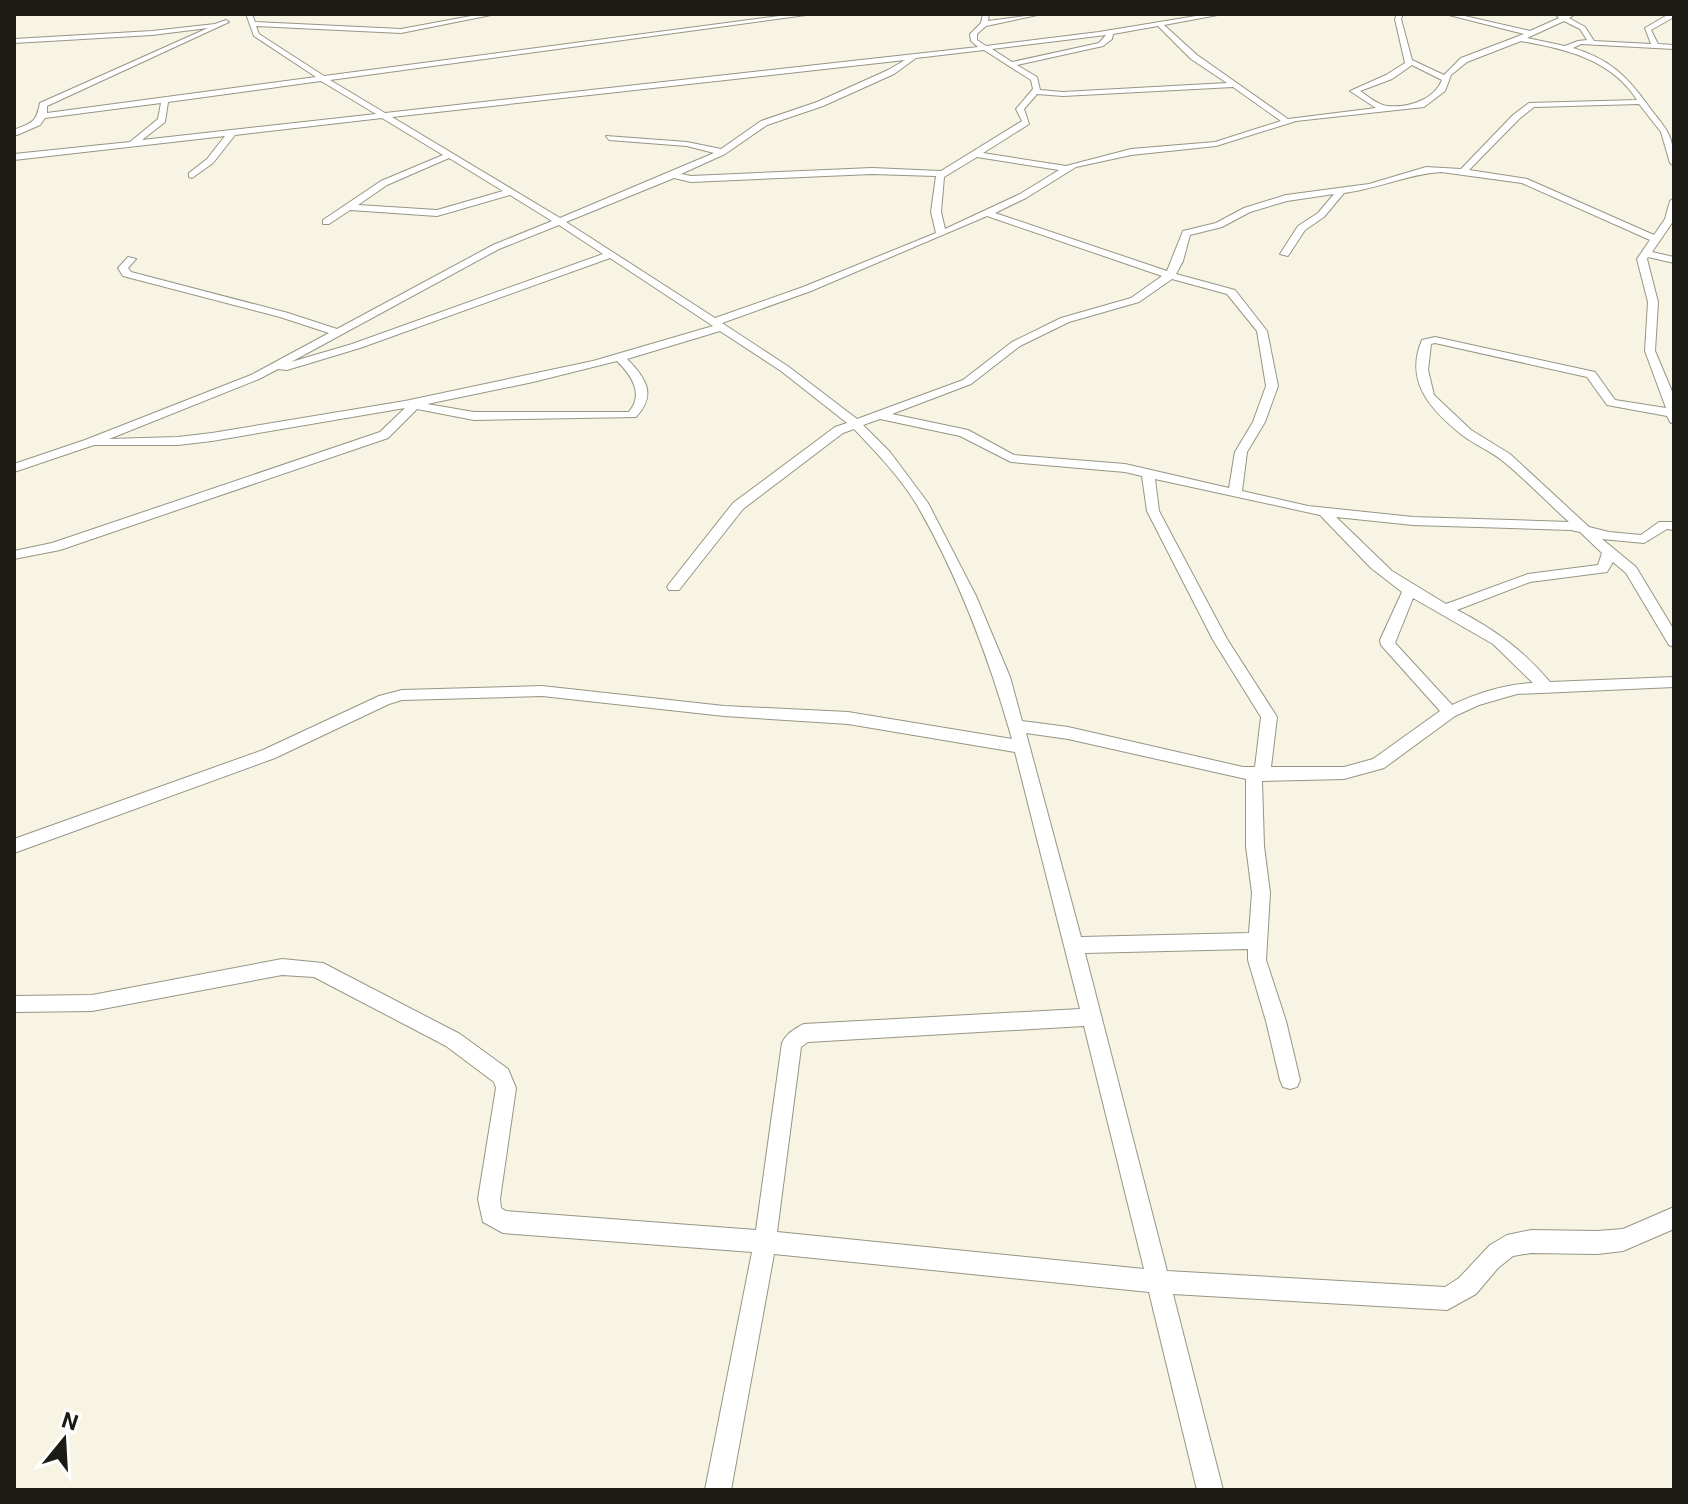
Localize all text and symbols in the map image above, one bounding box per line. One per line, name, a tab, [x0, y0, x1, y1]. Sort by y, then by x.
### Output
north arrow	[24, 1400, 104, 1480]
text: N	[59, 1407, 81, 1436]

